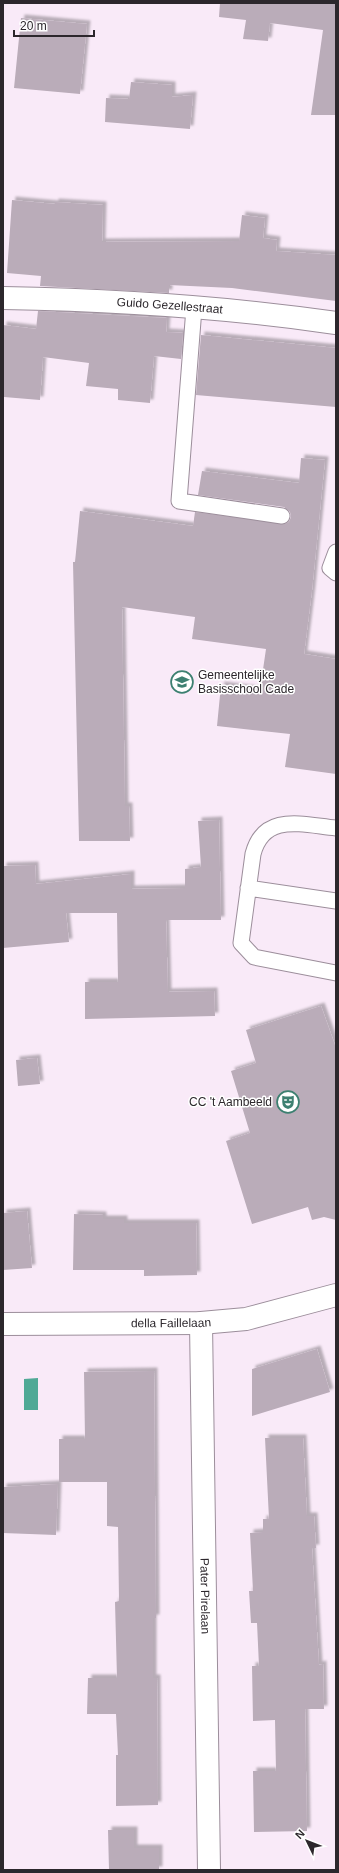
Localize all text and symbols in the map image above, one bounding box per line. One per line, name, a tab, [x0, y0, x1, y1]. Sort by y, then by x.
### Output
scale bar	[14, 12, 94, 38]
text: 20 m	[20, 19, 47, 33]
street label: Guido Gezellestraat	[116, 295, 224, 317]
place label: Gemeentelijke Basisschool Cade	[198, 668, 294, 696]
school or university icon: Gemeentelijke Basisschool Cade	[169, 669, 195, 695]
theatre icon: CC 't Aambeeld	[275, 1089, 301, 1115]
place label: CC 't Aambeeld	[189, 1095, 272, 1109]
street label: della Faillelaan	[131, 1315, 212, 1330]
street label: Pater Pirelaan	[197, 1558, 213, 1634]
north arrow	[287, 1821, 327, 1861]
text: N	[293, 1827, 307, 1841]

